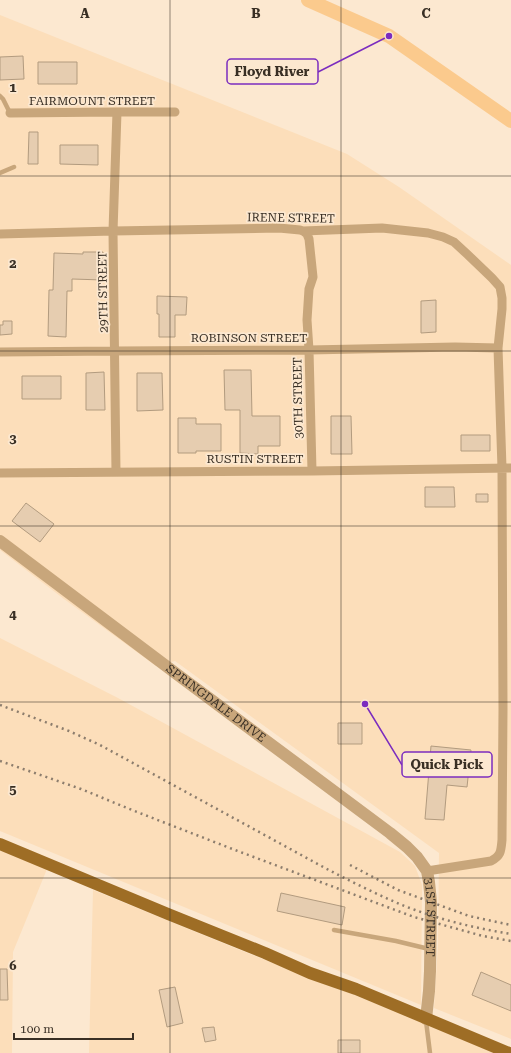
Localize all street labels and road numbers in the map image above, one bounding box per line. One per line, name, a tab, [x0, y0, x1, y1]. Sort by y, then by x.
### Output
street label: FAIRMOUNT STREET	[29, 94, 155, 108]
street label: IRENE STREET	[247, 210, 335, 226]
street label: 29TH STREET	[95, 251, 111, 333]
street label: ROBINSON STREET	[191, 331, 307, 345]
street label: 30TH STREET	[290, 357, 306, 439]
street label: RUSTIN STREET	[206, 452, 304, 466]
street label: SPRINGDALE DRIVE	[163, 661, 268, 745]
street label: 31ST STREET	[421, 877, 438, 957]

